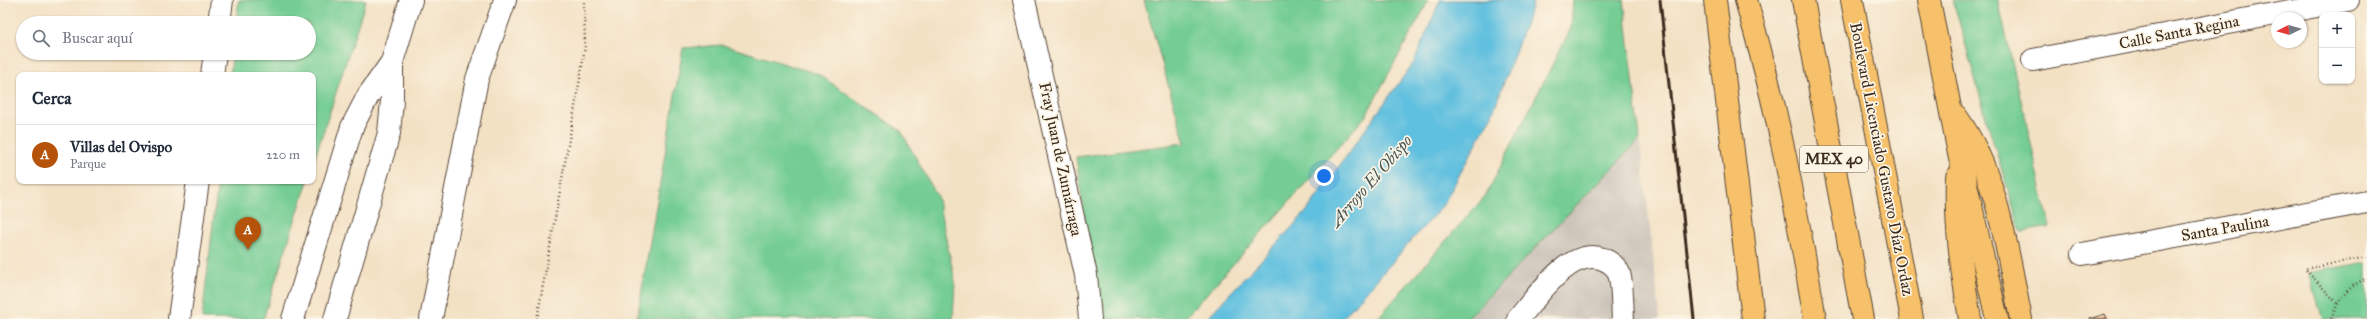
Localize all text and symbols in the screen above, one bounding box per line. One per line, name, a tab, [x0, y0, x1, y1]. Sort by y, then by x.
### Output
street label: Calle Santa Regina	[2117, 11, 2241, 54]
north arrow	[2271, 12, 2307, 48]
map controls	[2319, 12, 2355, 84]
button: +	[2319, 12, 2355, 48]
search box	[16, 16, 316, 60]
street label: Boulevard Licenciado Gustavo Díaz Ordaz	[1846, 21, 1918, 298]
icon: search	[30, 27, 52, 49]
text: Buscar aquí	[62, 29, 133, 47]
button: −	[2319, 48, 2355, 84]
street label: Fray Juan de Zumárraga	[1034, 80, 1087, 238]
text: Cerca	[32, 88, 71, 109]
water label: Arroyo El Obispo	[1324, 130, 1417, 233]
text: Villas del Ovispo	[70, 138, 172, 156]
road number: MEX 40	[1800, 146, 1868, 172]
text: A	[41, 147, 49, 163]
text: 220 m	[266, 147, 300, 163]
text: Parque	[70, 156, 106, 172]
your location	[1314, 166, 1334, 186]
street label: Santa Paulina	[2180, 211, 2271, 245]
pin: A	[235, 217, 261, 250]

